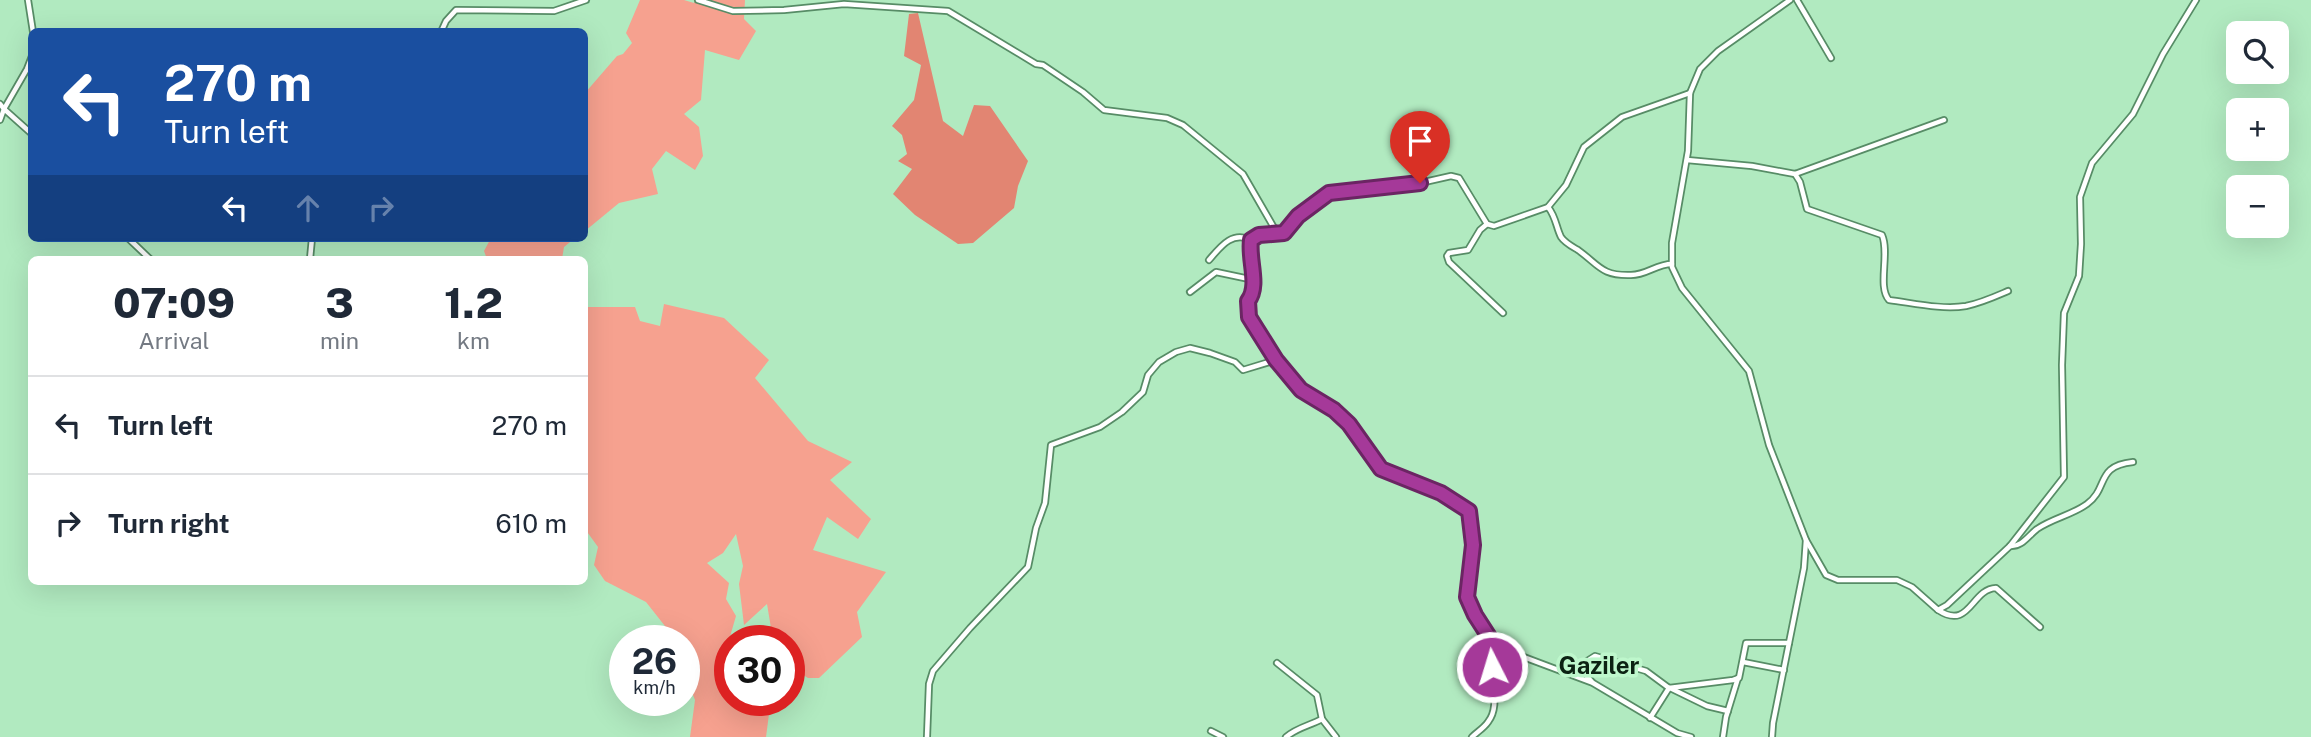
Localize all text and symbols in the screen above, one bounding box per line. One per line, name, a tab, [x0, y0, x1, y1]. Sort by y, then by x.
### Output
map controls	[2226, 21, 2289, 238]
button: search	[2226, 21, 2289, 84]
text: 270 m	[164, 54, 312, 112]
icon: left	[49, 56, 140, 147]
button: +	[2226, 98, 2289, 161]
pin	[1390, 111, 1450, 183]
text: Turn left	[164, 113, 289, 150]
icon: arrive	[1401, 122, 1439, 160]
button: −	[2226, 175, 2289, 238]
icon: left	[216, 189, 254, 227]
icon: ahead	[289, 189, 327, 227]
icon: right	[362, 189, 400, 227]
text: 07:09	[113, 278, 235, 327]
text: 3	[325, 278, 354, 327]
text: 1.2	[444, 278, 503, 327]
text: Arrival	[139, 327, 210, 354]
text: min	[320, 327, 359, 354]
text: km	[457, 327, 490, 354]
icon: left	[49, 406, 87, 444]
text: Turn left	[108, 410, 213, 441]
text: 270 m	[492, 410, 567, 441]
icon: right	[49, 504, 87, 542]
text: Turn right	[108, 508, 230, 539]
text: 610 m	[496, 508, 567, 539]
speed limit sign: 30	[714, 625, 805, 716]
position arrow	[1455, 630, 1529, 704]
text: 26	[632, 641, 677, 682]
district label: Gaziler	[1558, 651, 1640, 679]
text: km/h	[633, 677, 676, 698]

